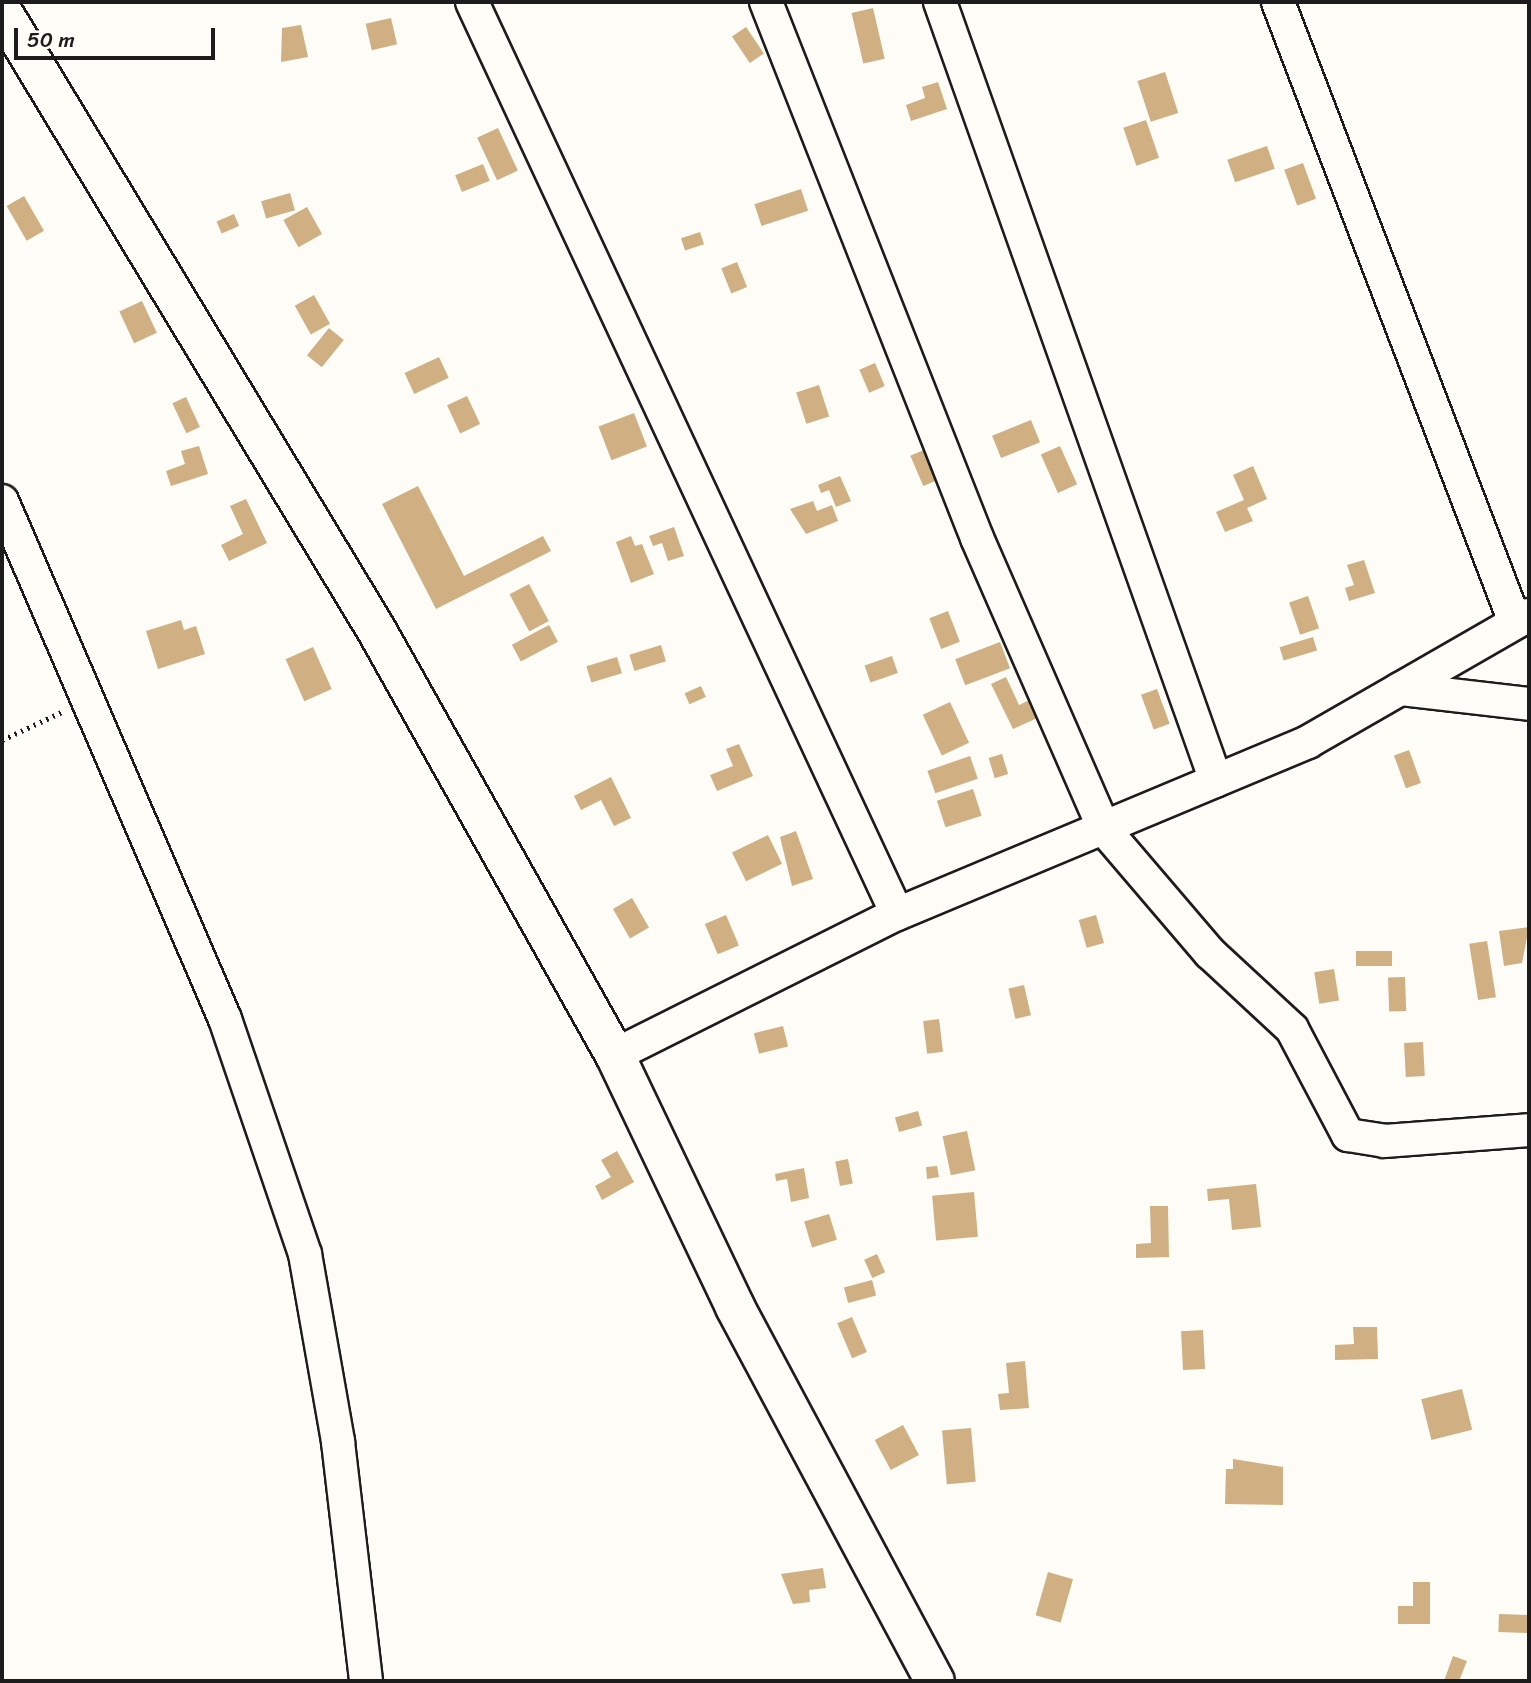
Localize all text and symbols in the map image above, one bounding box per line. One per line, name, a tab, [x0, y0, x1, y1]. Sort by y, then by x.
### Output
scale bar	[18, 14, 219, 58]
text: 50 m	[27, 21, 75, 59]

